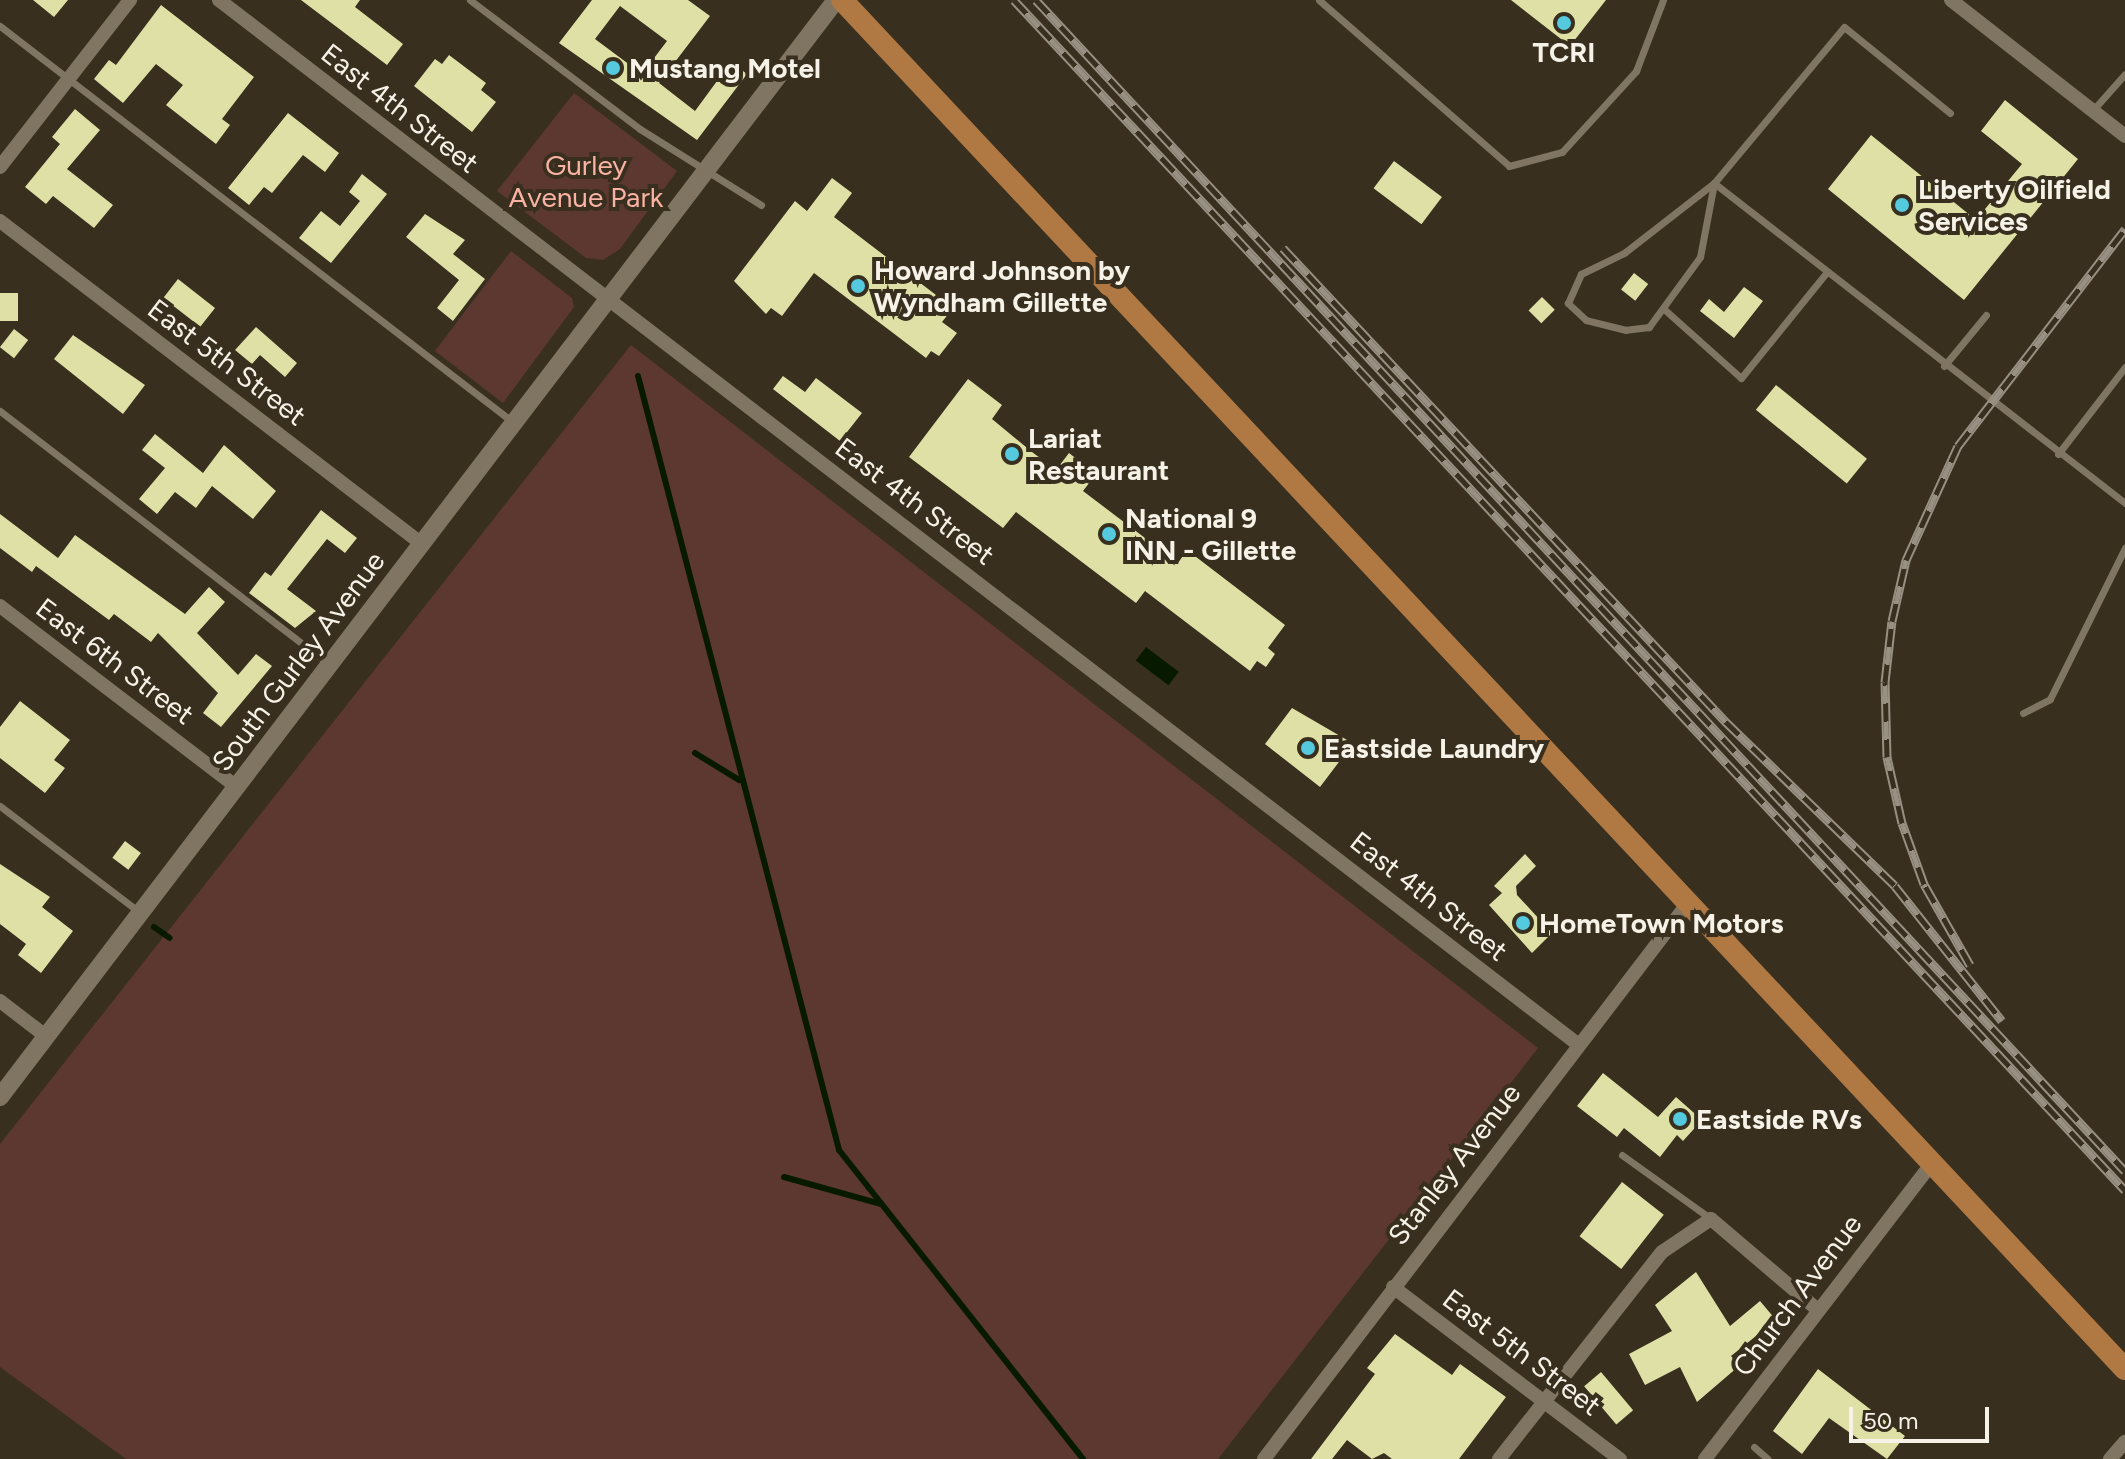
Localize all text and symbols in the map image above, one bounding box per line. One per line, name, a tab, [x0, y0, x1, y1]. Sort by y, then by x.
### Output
marker: TCRI	[1555, 14, 1573, 32]
place label: TCRI	[1533, 35, 1595, 69]
street label: East 4th Street	[315, 36, 485, 180]
place label: Mustang Motel	[629, 51, 821, 85]
marker: Mustang Motel	[604, 59, 622, 77]
park label: Gurley Avenue Park	[509, 148, 663, 214]
place label: Liberty Oilfield Services	[1918, 172, 2111, 238]
marker: Liberty Oilfield Services	[1893, 196, 1911, 214]
place label: Howard Johnson by Wyndham Gillette	[874, 253, 1130, 319]
marker: Howard Johnson by Wyndham Gillette	[849, 277, 867, 295]
street label: East 5th Street	[141, 292, 313, 432]
place label: Lariat Restaurant	[1028, 421, 1169, 487]
street label: East 4th Street	[829, 430, 1001, 572]
marker: Lariat Restaurant	[1003, 445, 1021, 463]
place label: National 9 INN - Gillette	[1125, 501, 1296, 567]
marker: National 9 INN - Gillette	[1100, 525, 1118, 543]
street label: South Gurley Avenue	[205, 545, 391, 777]
street label: East 6th Street	[30, 591, 200, 731]
place label: Eastside Laundry	[1324, 731, 1544, 765]
marker: Eastside Laundry	[1299, 739, 1317, 757]
street label: East 4th Street	[1344, 824, 1514, 968]
place label: HomeTown Motors	[1539, 906, 1783, 940]
marker: HomeTown Motors	[1514, 914, 1532, 932]
street label: Stanley Avenue	[1381, 1077, 1527, 1251]
place label: Eastside RVs	[1696, 1102, 1862, 1136]
marker: Eastside RVs	[1671, 1110, 1689, 1128]
street label: Church Avenue	[1725, 1208, 1869, 1382]
street label: East 5th Street	[1436, 1282, 1608, 1422]
scale bar	[1853, 1391, 1993, 1441]
text: 50 m	[1863, 1406, 1919, 1435]

